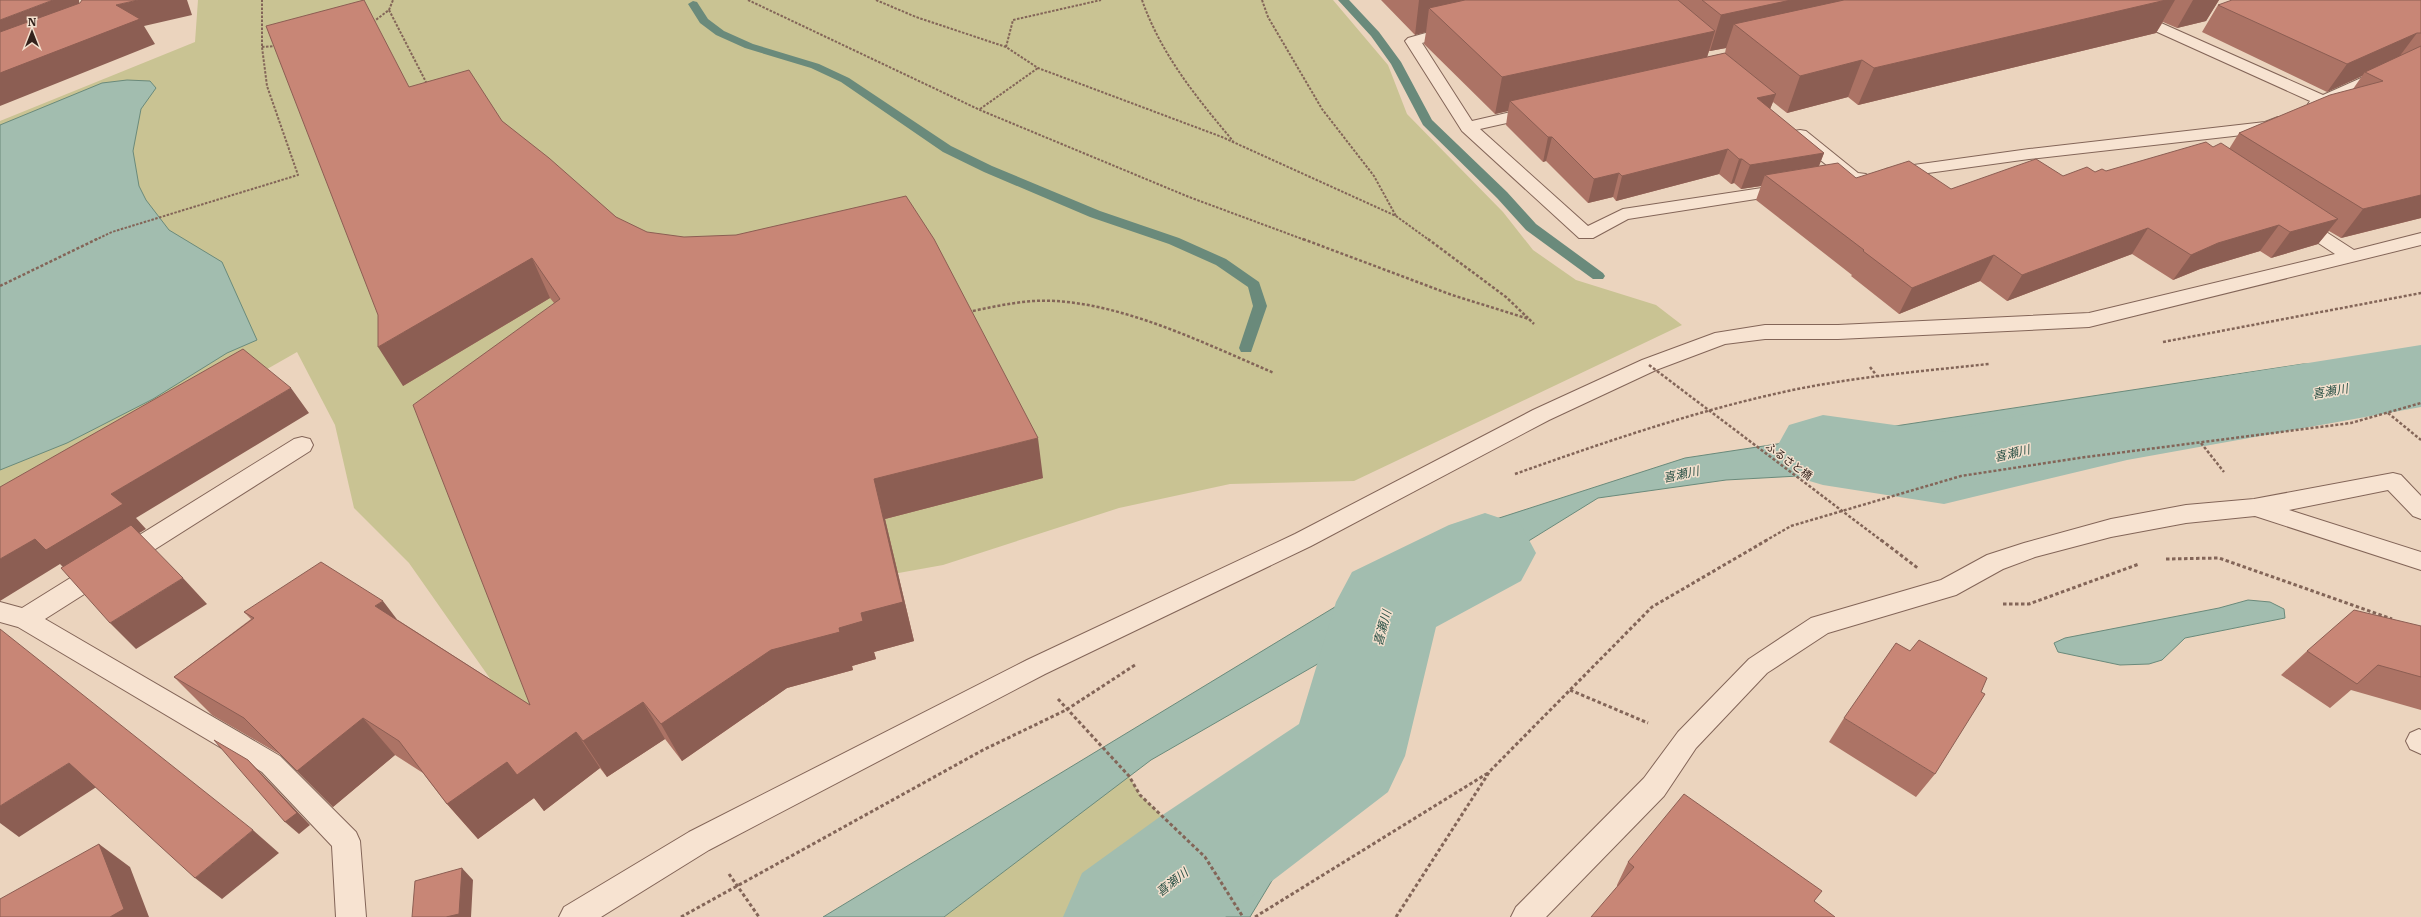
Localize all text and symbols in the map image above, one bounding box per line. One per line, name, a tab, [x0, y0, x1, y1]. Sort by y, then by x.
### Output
north arrow	[12, 12, 52, 52]
text: N	[28, 15, 37, 29]
water label: 喜瀬川	[2311, 380, 2351, 402]
street label: ふるさと橋	[1763, 439, 1815, 483]
water label: 喜瀬川	[1993, 441, 2033, 464]
water label: 喜瀬川	[1662, 463, 1702, 485]
water label: 喜瀬川	[1370, 607, 1394, 647]
water label: 喜瀬川	[1153, 864, 1192, 899]

